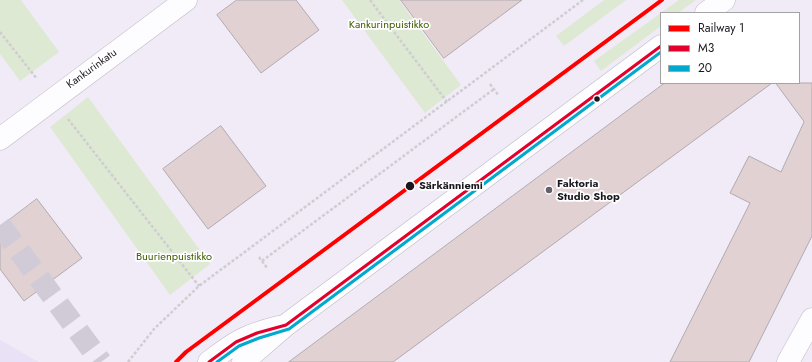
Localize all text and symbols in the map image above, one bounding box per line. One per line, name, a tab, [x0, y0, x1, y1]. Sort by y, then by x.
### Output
legend	[660, 12, 800, 84]
park label: Kankurinpuistikko	[349, 18, 429, 32]
text: Railway 1	[698, 19, 745, 37]
text: M3	[698, 39, 714, 57]
street label: Kankurinkatu	[64, 46, 120, 92]
text: 20	[698, 59, 712, 77]
unlabelled marker	[592, 94, 602, 104]
place label: Faktoria Studio Shop	[557, 177, 620, 203]
place label: Särkänniemi	[419, 179, 483, 193]
marker: Särkänniemi	[404, 180, 416, 192]
marker: Faktoria Studio Shop	[544, 185, 554, 195]
park label: Buurienpuistikko	[136, 250, 212, 264]

